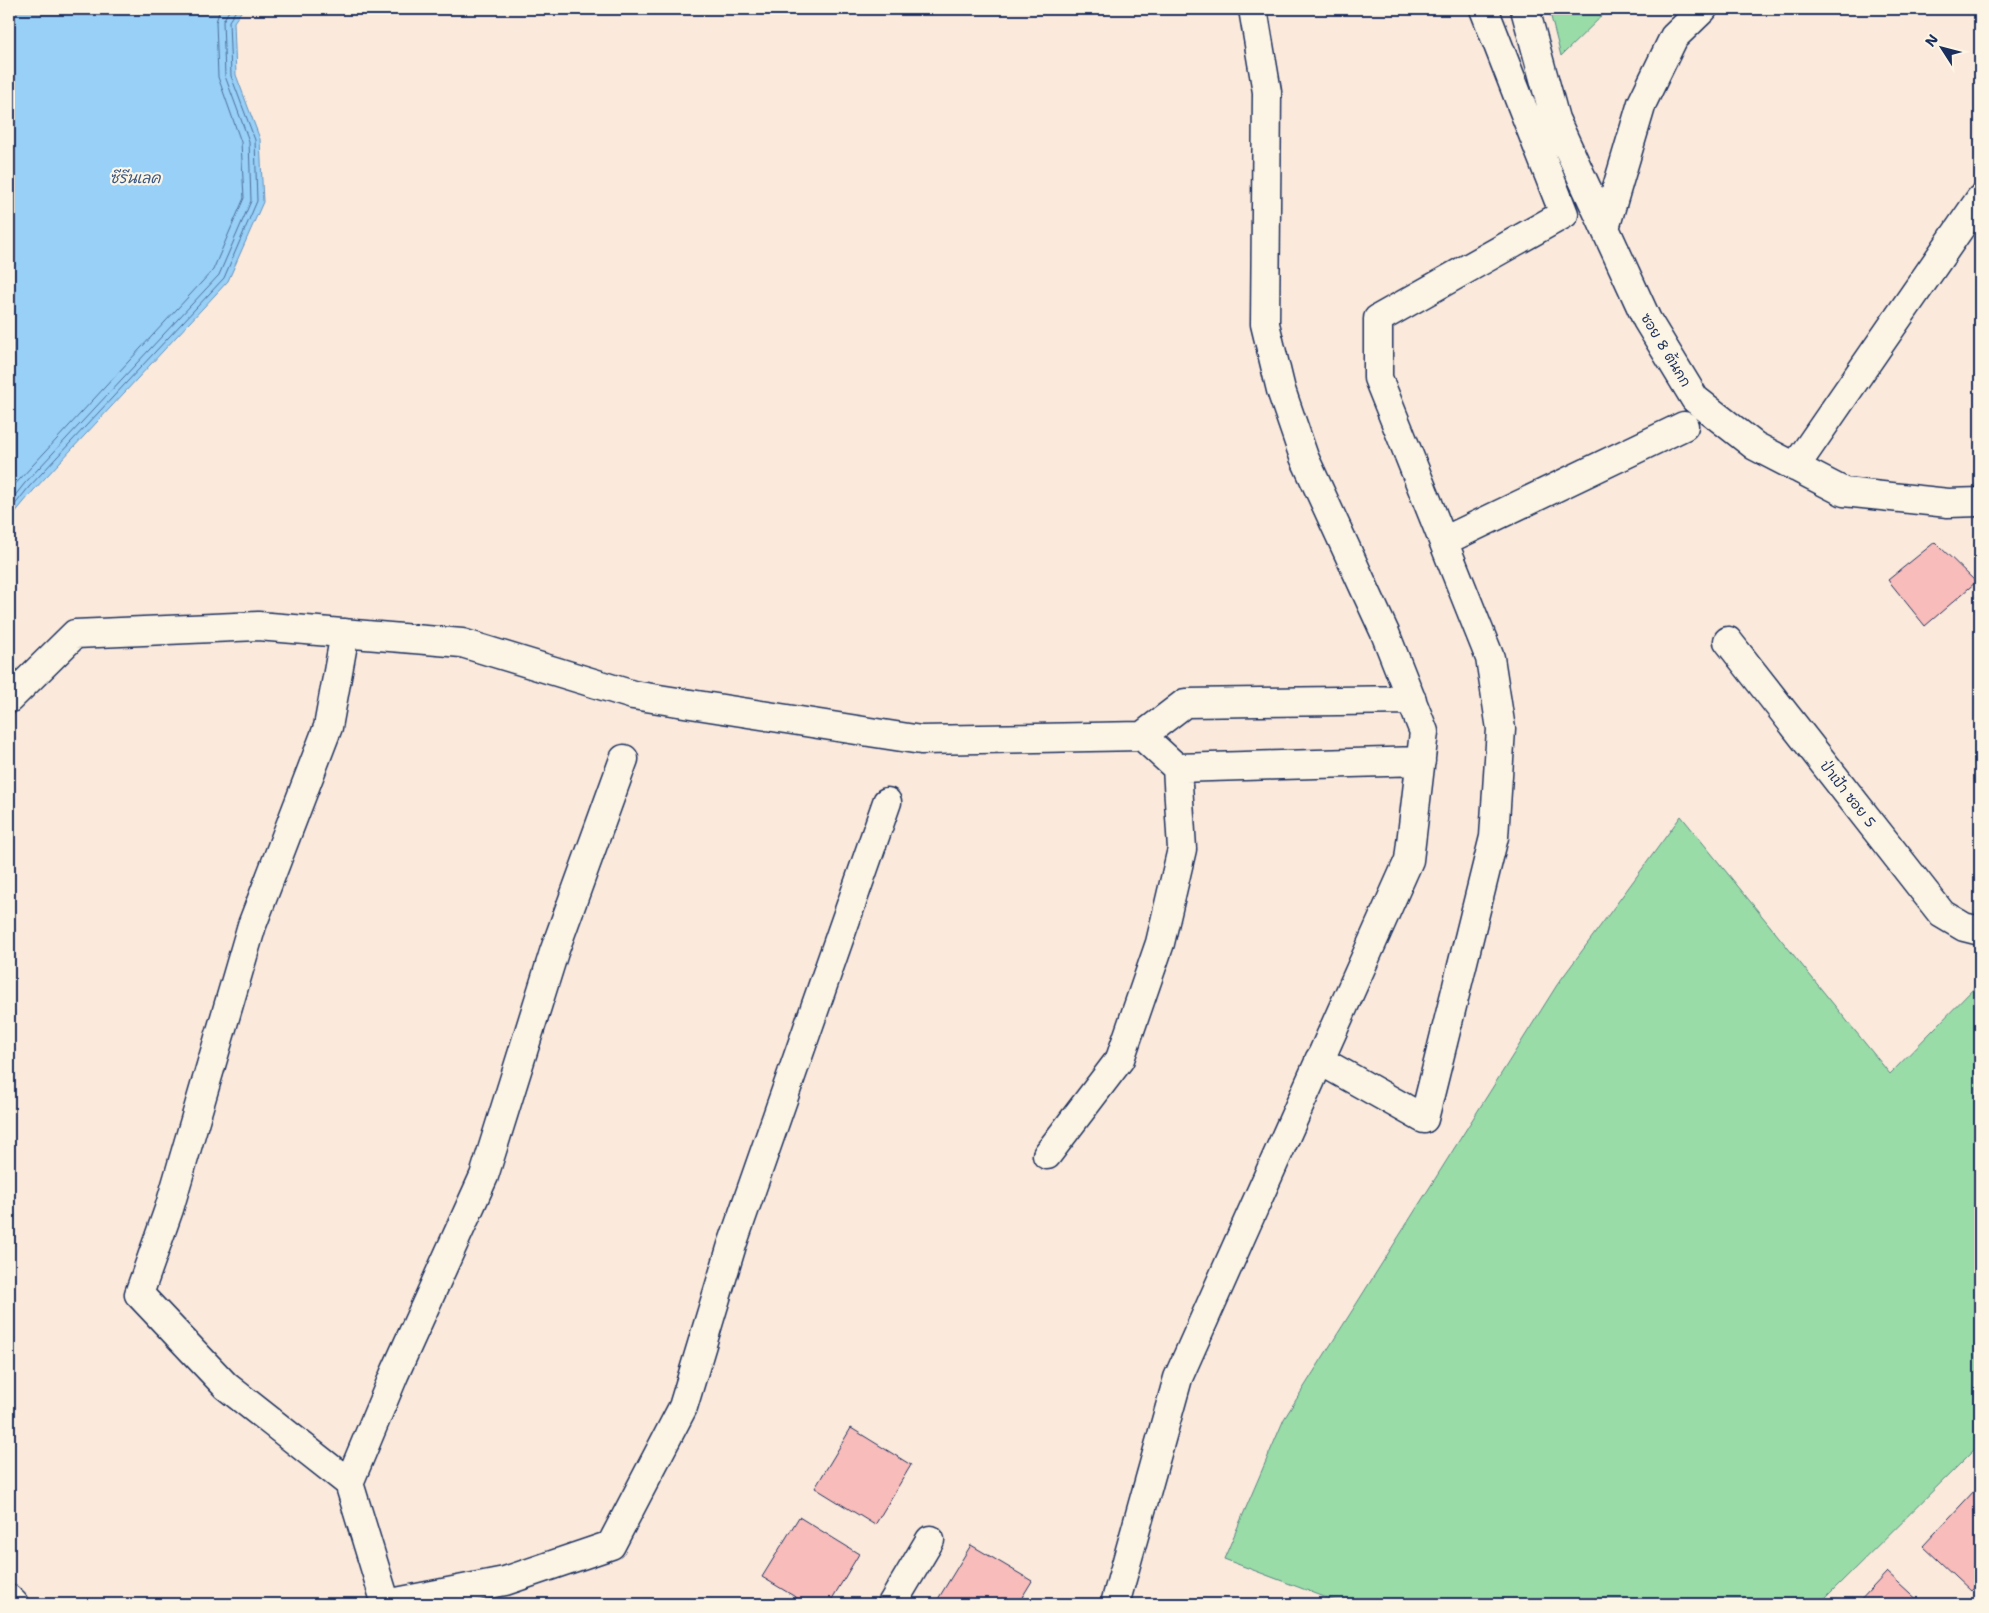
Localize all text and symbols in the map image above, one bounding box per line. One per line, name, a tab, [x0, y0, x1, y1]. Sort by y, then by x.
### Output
north arrow	[1916, 22, 1966, 72]
text: N	[1921, 31, 1942, 50]
water label: ซีรีนเลค	[109, 168, 161, 188]
street label: ซอย 8 ต้นกก	[1637, 310, 1695, 390]
street label: ป่าเป้า ซอย 5	[1816, 757, 1880, 831]

